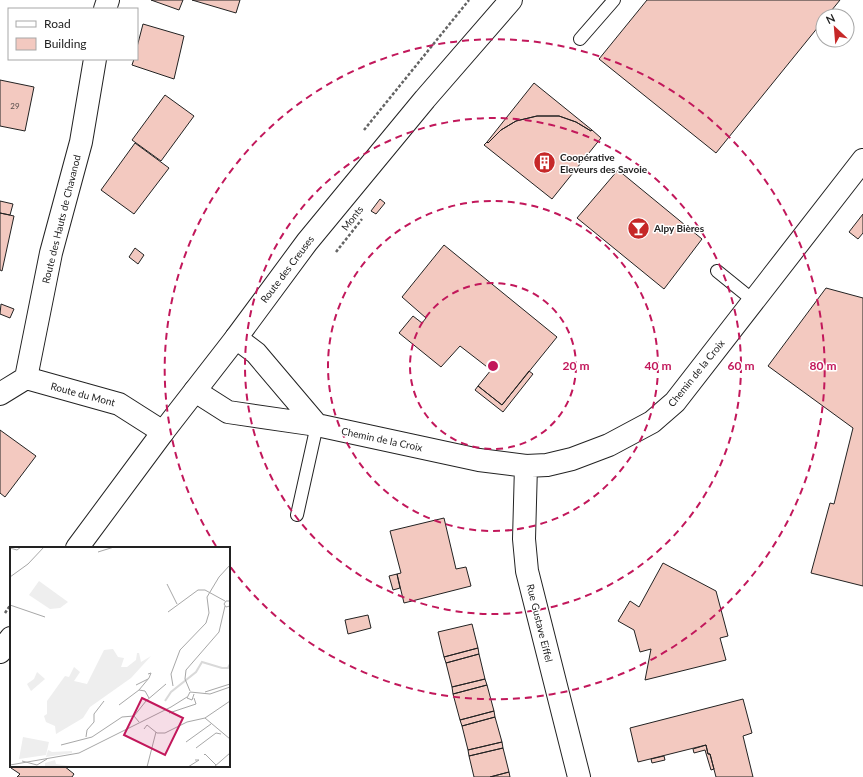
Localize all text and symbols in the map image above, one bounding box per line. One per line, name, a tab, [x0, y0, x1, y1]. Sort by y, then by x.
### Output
legend	[8, 8, 138, 60]
north arrow	[815, 8, 855, 48]
text: N	[824, 11, 837, 26]
text: Road	[44, 16, 71, 31]
text: Building	[44, 36, 87, 51]
house number: 29	[10, 101, 20, 111]
building icon: Coopérative Eleveurs des Savoie	[531, 150, 557, 176]
place label: Coopérative Eleveurs des Savoie	[560, 151, 648, 175]
street label: Route des Hauts de Chavanod	[39, 153, 83, 285]
street label: Monts	[339, 203, 365, 233]
bar icon: Alpy Bières	[625, 215, 651, 241]
place label: Alpy Bières	[653, 222, 705, 234]
street label: Route des Creuses	[258, 233, 316, 305]
street label: Chemin de la Croix	[665, 337, 727, 409]
text: 20 m	[563, 358, 589, 373]
text: 40 m	[645, 358, 671, 373]
text: 60 m	[728, 358, 754, 373]
text: 80 m	[810, 358, 836, 373]
centre of rings	[486, 359, 500, 373]
street label: Route du Mont	[49, 380, 117, 408]
street label: Chemin de la Croix	[340, 425, 424, 453]
inset map	[10, 547, 230, 767]
street label: Rue Gustave Eiffel	[524, 583, 556, 663]

